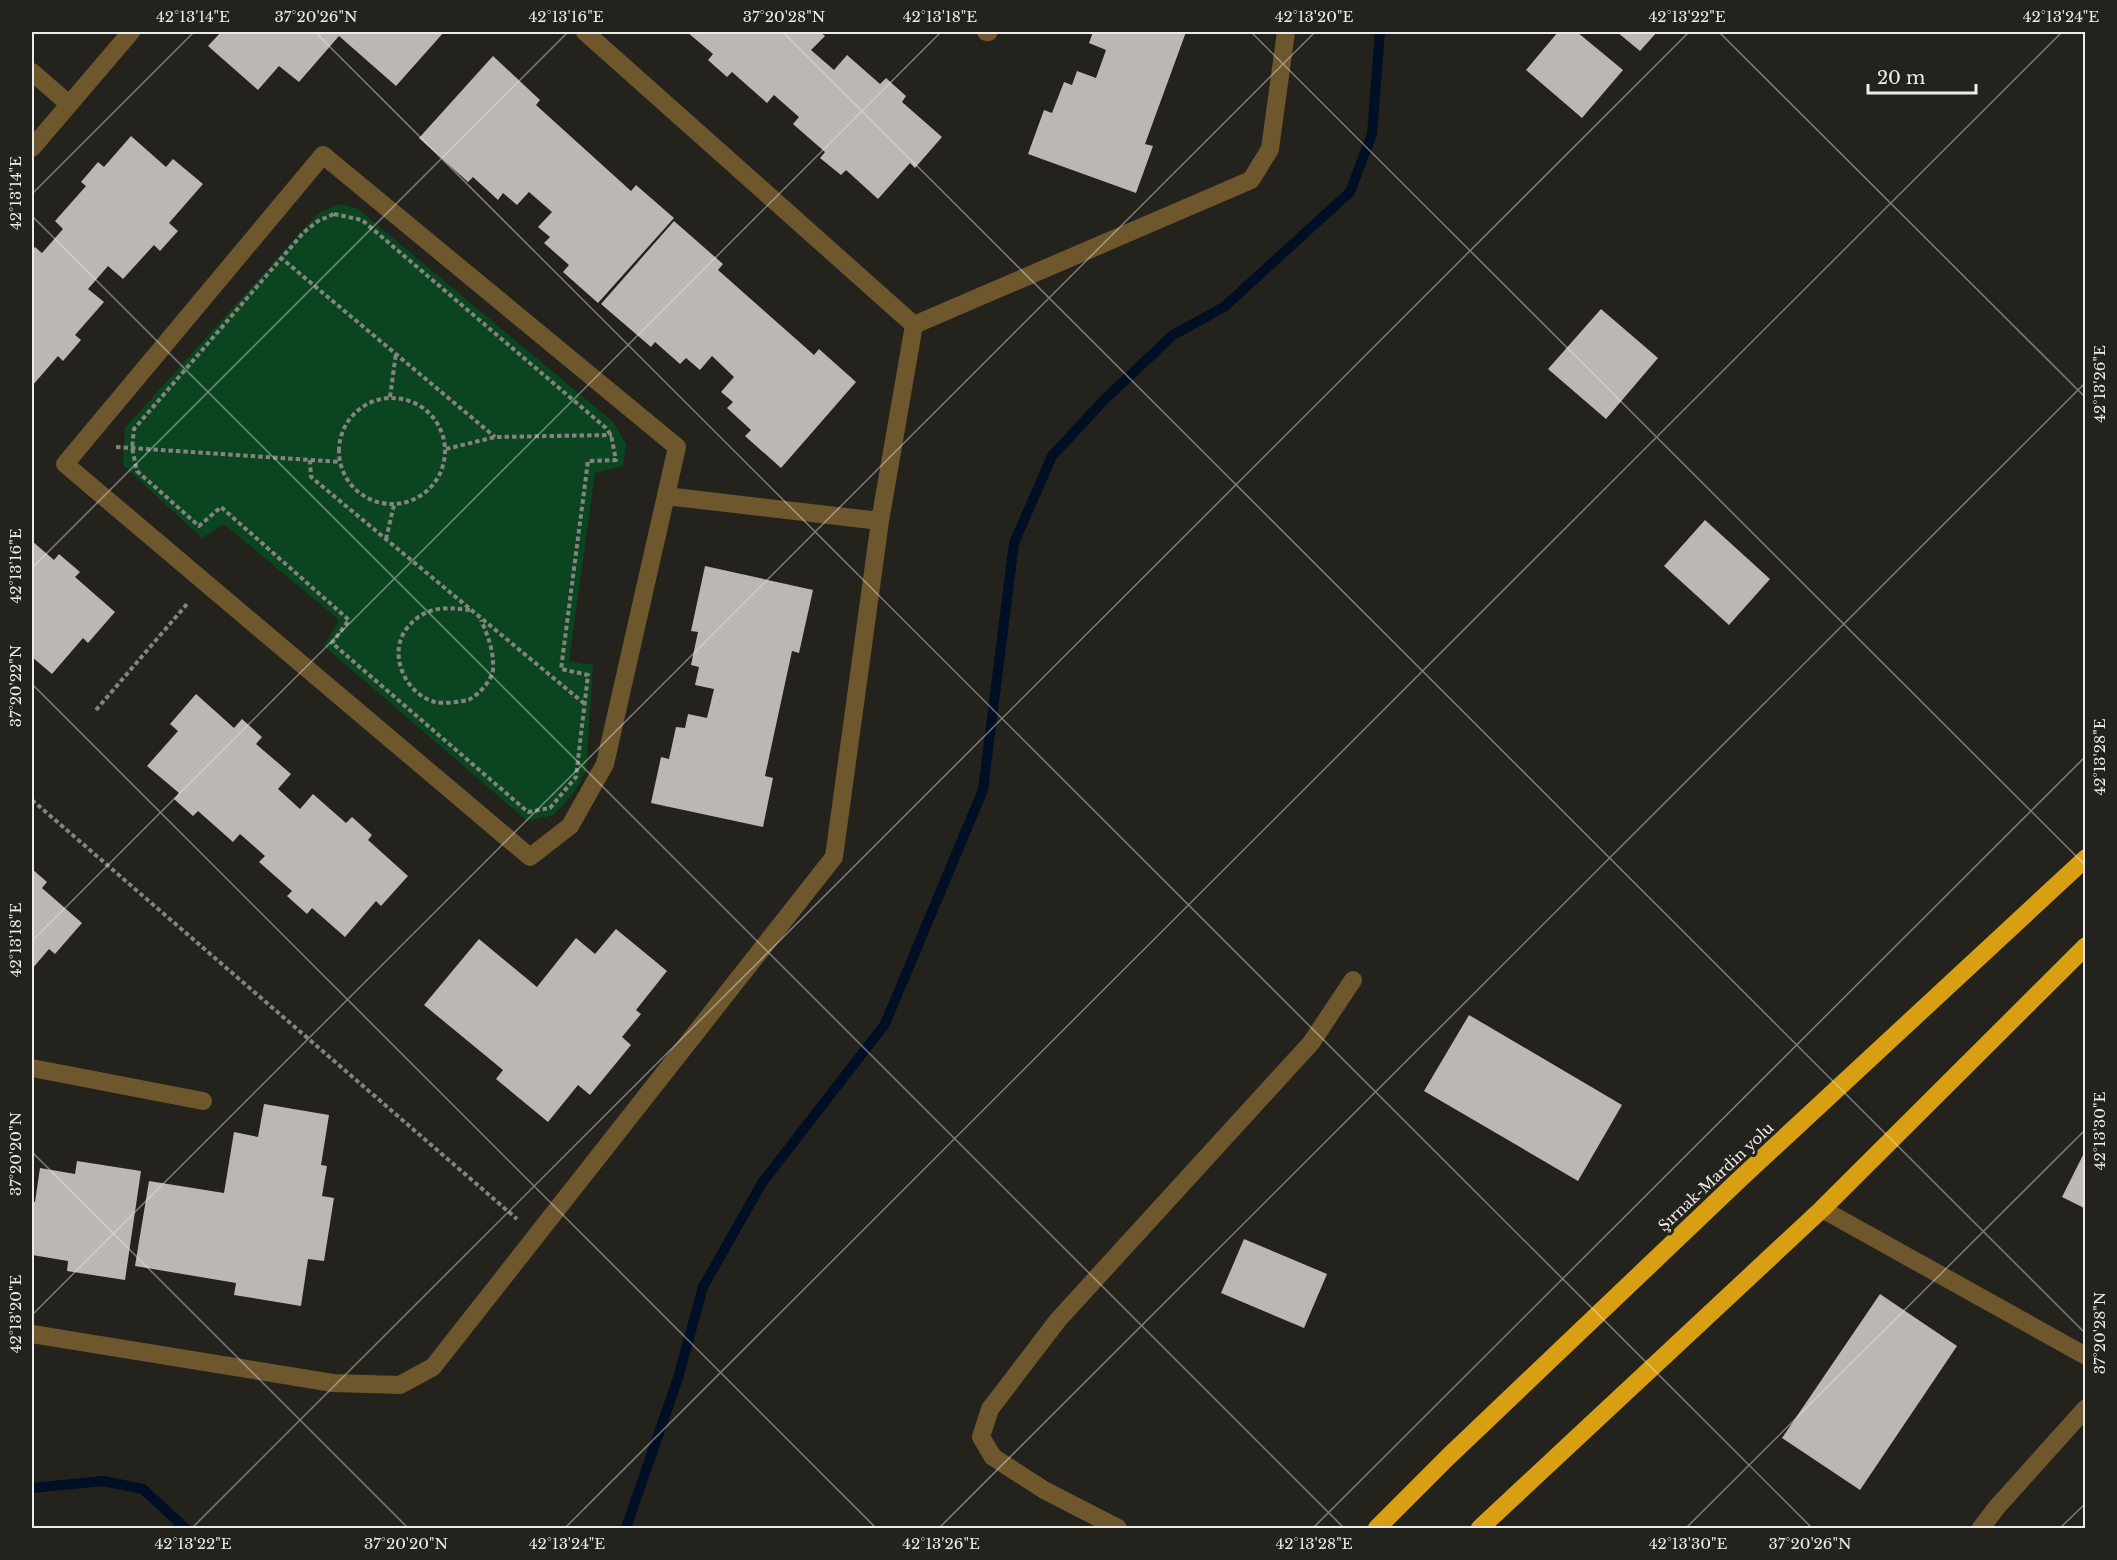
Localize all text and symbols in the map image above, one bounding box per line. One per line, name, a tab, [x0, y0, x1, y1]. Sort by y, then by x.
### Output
text: 42°13'14"E	[156, 7, 230, 26]
text: 37°20'26"N	[274, 7, 358, 26]
text: 42°13'16"E	[528, 7, 604, 26]
text: 37°20'28"N	[743, 7, 825, 26]
text: 42°13'18"E	[903, 7, 977, 26]
text: 42°13'20"E	[1275, 7, 1353, 26]
text: 42°13'22"E	[1648, 7, 1726, 26]
text: 42°13'24"E	[2023, 7, 2099, 26]
scale bar	[1868, 57, 1976, 95]
text: 20 m	[1877, 67, 1925, 89]
text: 42°13'14"E	[6, 156, 25, 230]
text: 42°13'26"E	[2090, 345, 2109, 423]
text: 42°13'16"E	[6, 528, 25, 604]
text: 37°20'22"N	[6, 645, 25, 727]
text: 42°13'28"E	[2090, 718, 2109, 796]
text: 42°13'18"E	[6, 903, 25, 977]
text: 42°13'30"E	[2090, 1092, 2109, 1170]
text: 37°20'20"N	[6, 1112, 25, 1196]
street label: Şırnak-Mardin yolu	[1654, 1118, 1777, 1235]
text: 42°13'20"E	[6, 1275, 25, 1353]
text: 37°20'28"N	[2090, 1292, 2109, 1374]
text: 42°13'22"E	[154, 1534, 232, 1553]
text: 37°20'20"N	[364, 1534, 448, 1553]
text: 42°13'24"E	[529, 1534, 605, 1553]
text: 42°13'26"E	[902, 1534, 980, 1553]
text: 42°13'28"E	[1275, 1534, 1353, 1553]
text: 42°13'30"E	[1649, 1534, 1727, 1553]
text: 37°20'26"N	[1768, 1534, 1852, 1553]

